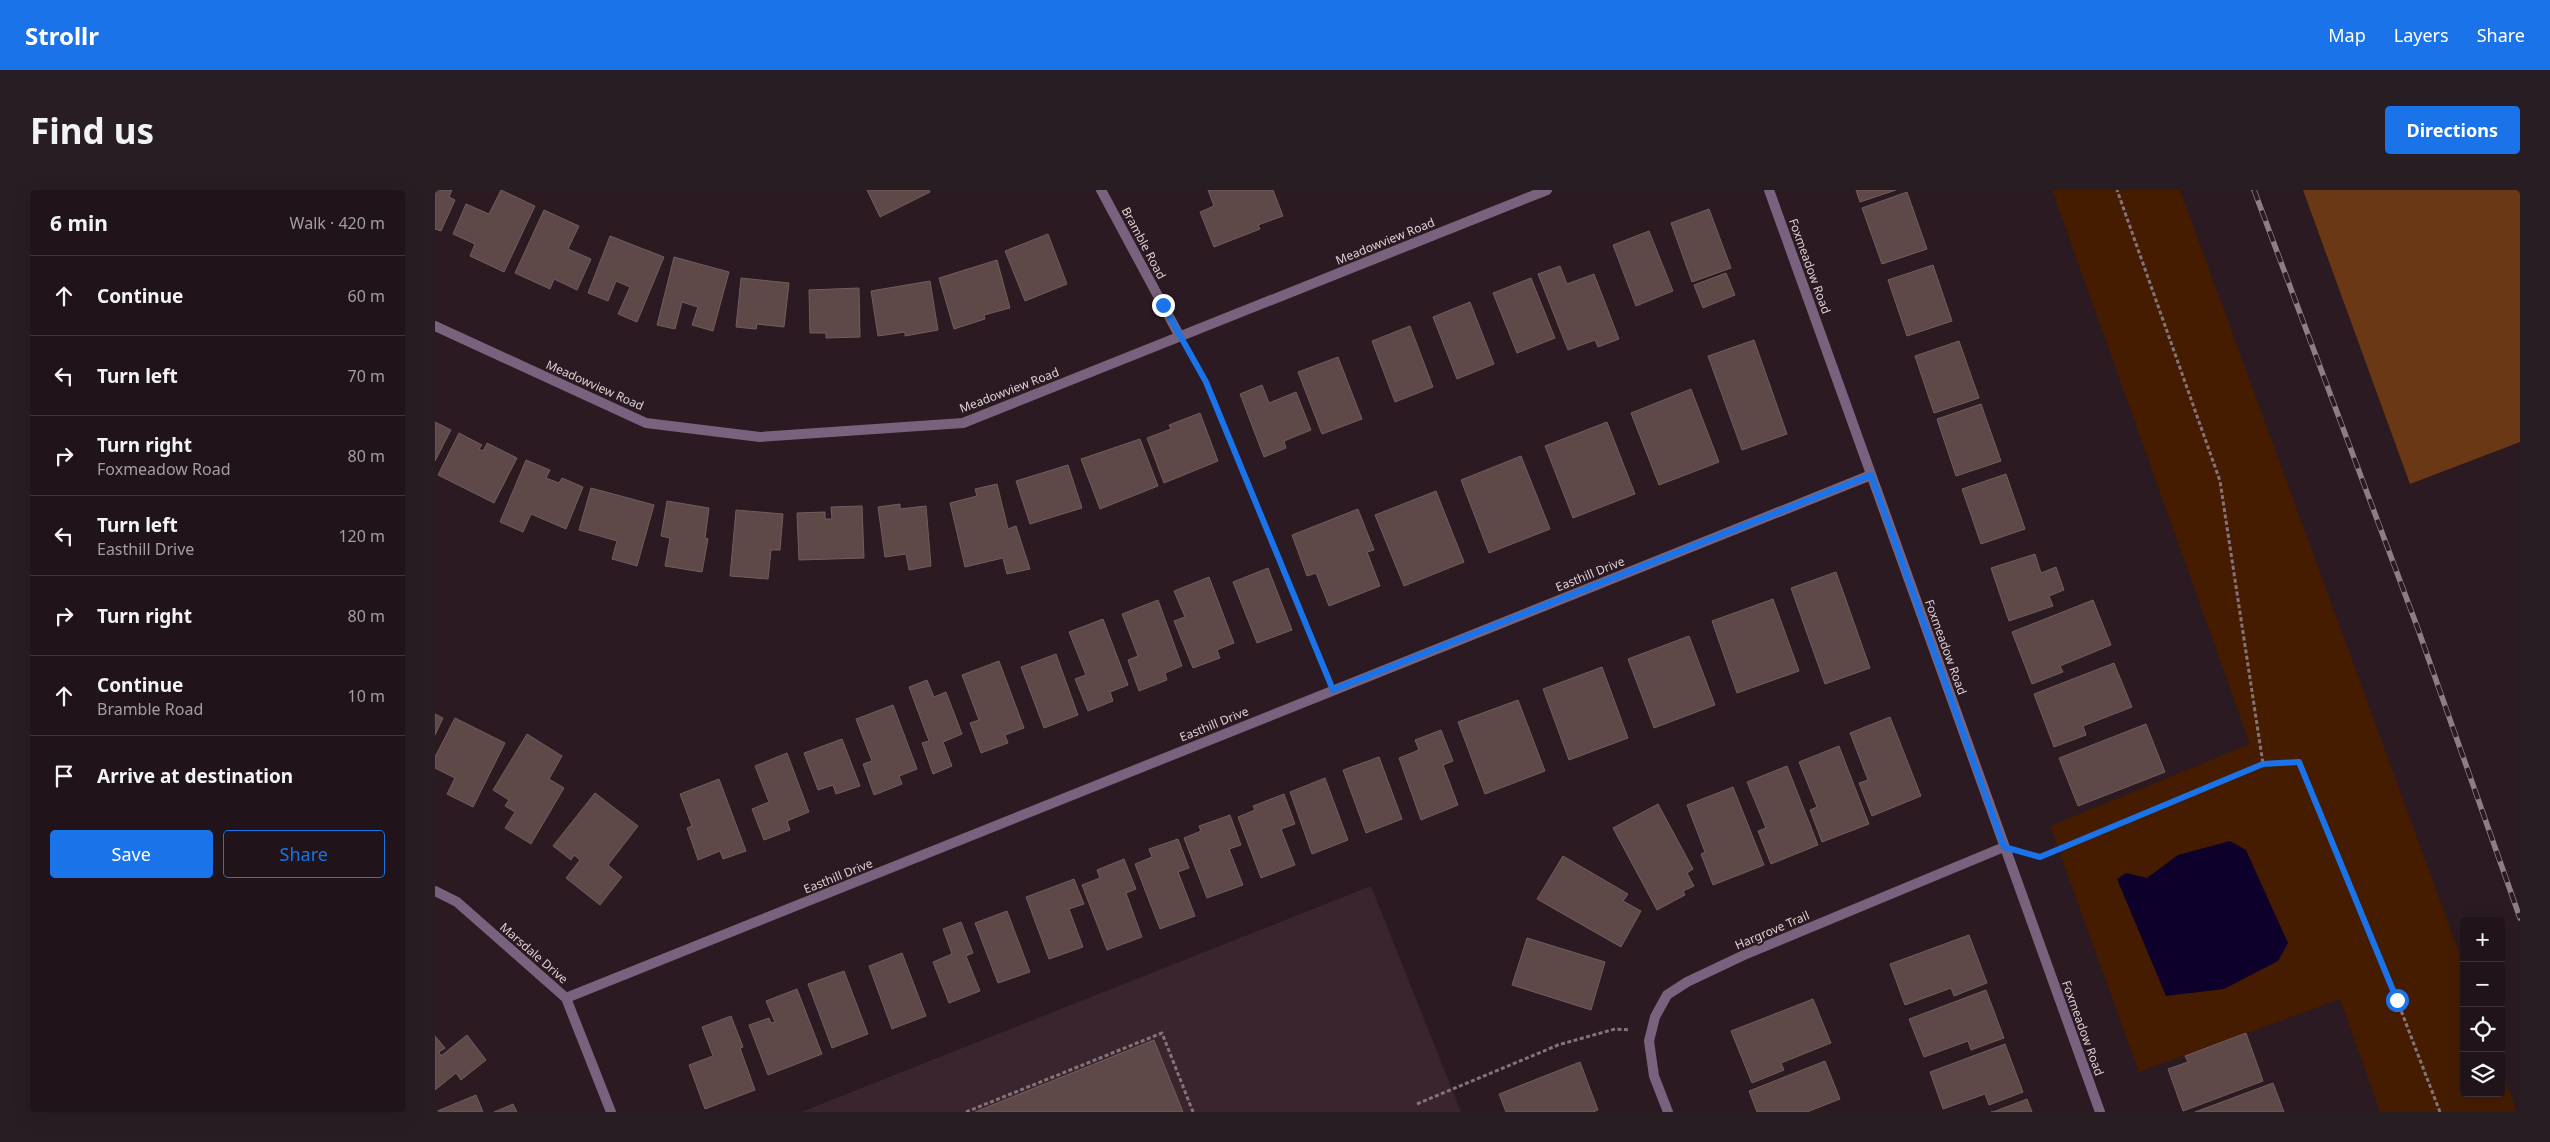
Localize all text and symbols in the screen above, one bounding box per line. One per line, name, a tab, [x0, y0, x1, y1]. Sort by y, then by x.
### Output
text: Strollr	[25, 19, 99, 52]
text: Map	[2328, 23, 2366, 47]
text: Layers	[2394, 23, 2449, 47]
text: Share	[2477, 23, 2525, 47]
button: Directions	[2385, 106, 2520, 154]
text: Find us	[30, 107, 154, 154]
street label: Bramble Road	[1118, 204, 1170, 282]
text: 6 min	[50, 209, 108, 237]
text: Walk · 420 m	[290, 212, 385, 234]
street label: Meadowview Road	[1333, 213, 1437, 269]
street label: Foxmeadow Road	[1785, 216, 1835, 316]
icon: ahead	[50, 282, 78, 310]
text: Continue	[97, 283, 183, 309]
text: 60 m	[348, 285, 385, 307]
route end	[1152, 294, 1175, 317]
street label: Meadowview Road	[543, 356, 647, 414]
icon: left	[50, 362, 78, 390]
text: Turn left	[97, 363, 178, 389]
street label: Meadowview Road	[957, 363, 1061, 417]
text: 70 m	[348, 365, 385, 387]
text: Turn right	[97, 432, 192, 458]
icon: right	[50, 442, 78, 470]
text: 80 m	[348, 445, 385, 467]
text: Foxmeadow Road	[97, 458, 230, 480]
text: Turn left	[97, 512, 178, 538]
icon: left	[50, 522, 78, 550]
text: 120 m	[338, 525, 385, 547]
text: Easthill Drive	[97, 538, 194, 560]
street label: Easthill Drive	[1553, 552, 1627, 596]
street label: Foxmeadow Road	[1921, 597, 1971, 697]
icon: right	[50, 602, 78, 630]
text: Turn right	[97, 603, 192, 629]
text: 80 m	[348, 605, 385, 627]
text: Continue	[97, 672, 183, 698]
icon: ahead	[50, 682, 78, 710]
text: 10 m	[348, 685, 385, 707]
text: Bramble Road	[97, 698, 203, 720]
street label: Easthill Drive	[1177, 702, 1251, 746]
icon: arrive	[50, 762, 78, 790]
text: Arrive at destination	[97, 763, 293, 789]
button: Save	[50, 830, 213, 878]
button: Share	[223, 830, 385, 878]
street label: Easthill Drive	[801, 854, 875, 898]
street label: Hargrove Trail	[1732, 907, 1812, 953]
map controls	[2460, 917, 2505, 1097]
button: +	[2460, 917, 2505, 962]
street label: Marsdale Drive	[496, 919, 572, 987]
button: −	[2460, 962, 2505, 1007]
street label: Foxmeadow Road	[2058, 978, 2108, 1078]
route start	[2386, 989, 2409, 1012]
button: locate	[2460, 1007, 2505, 1052]
button: layers	[2460, 1052, 2505, 1097]

